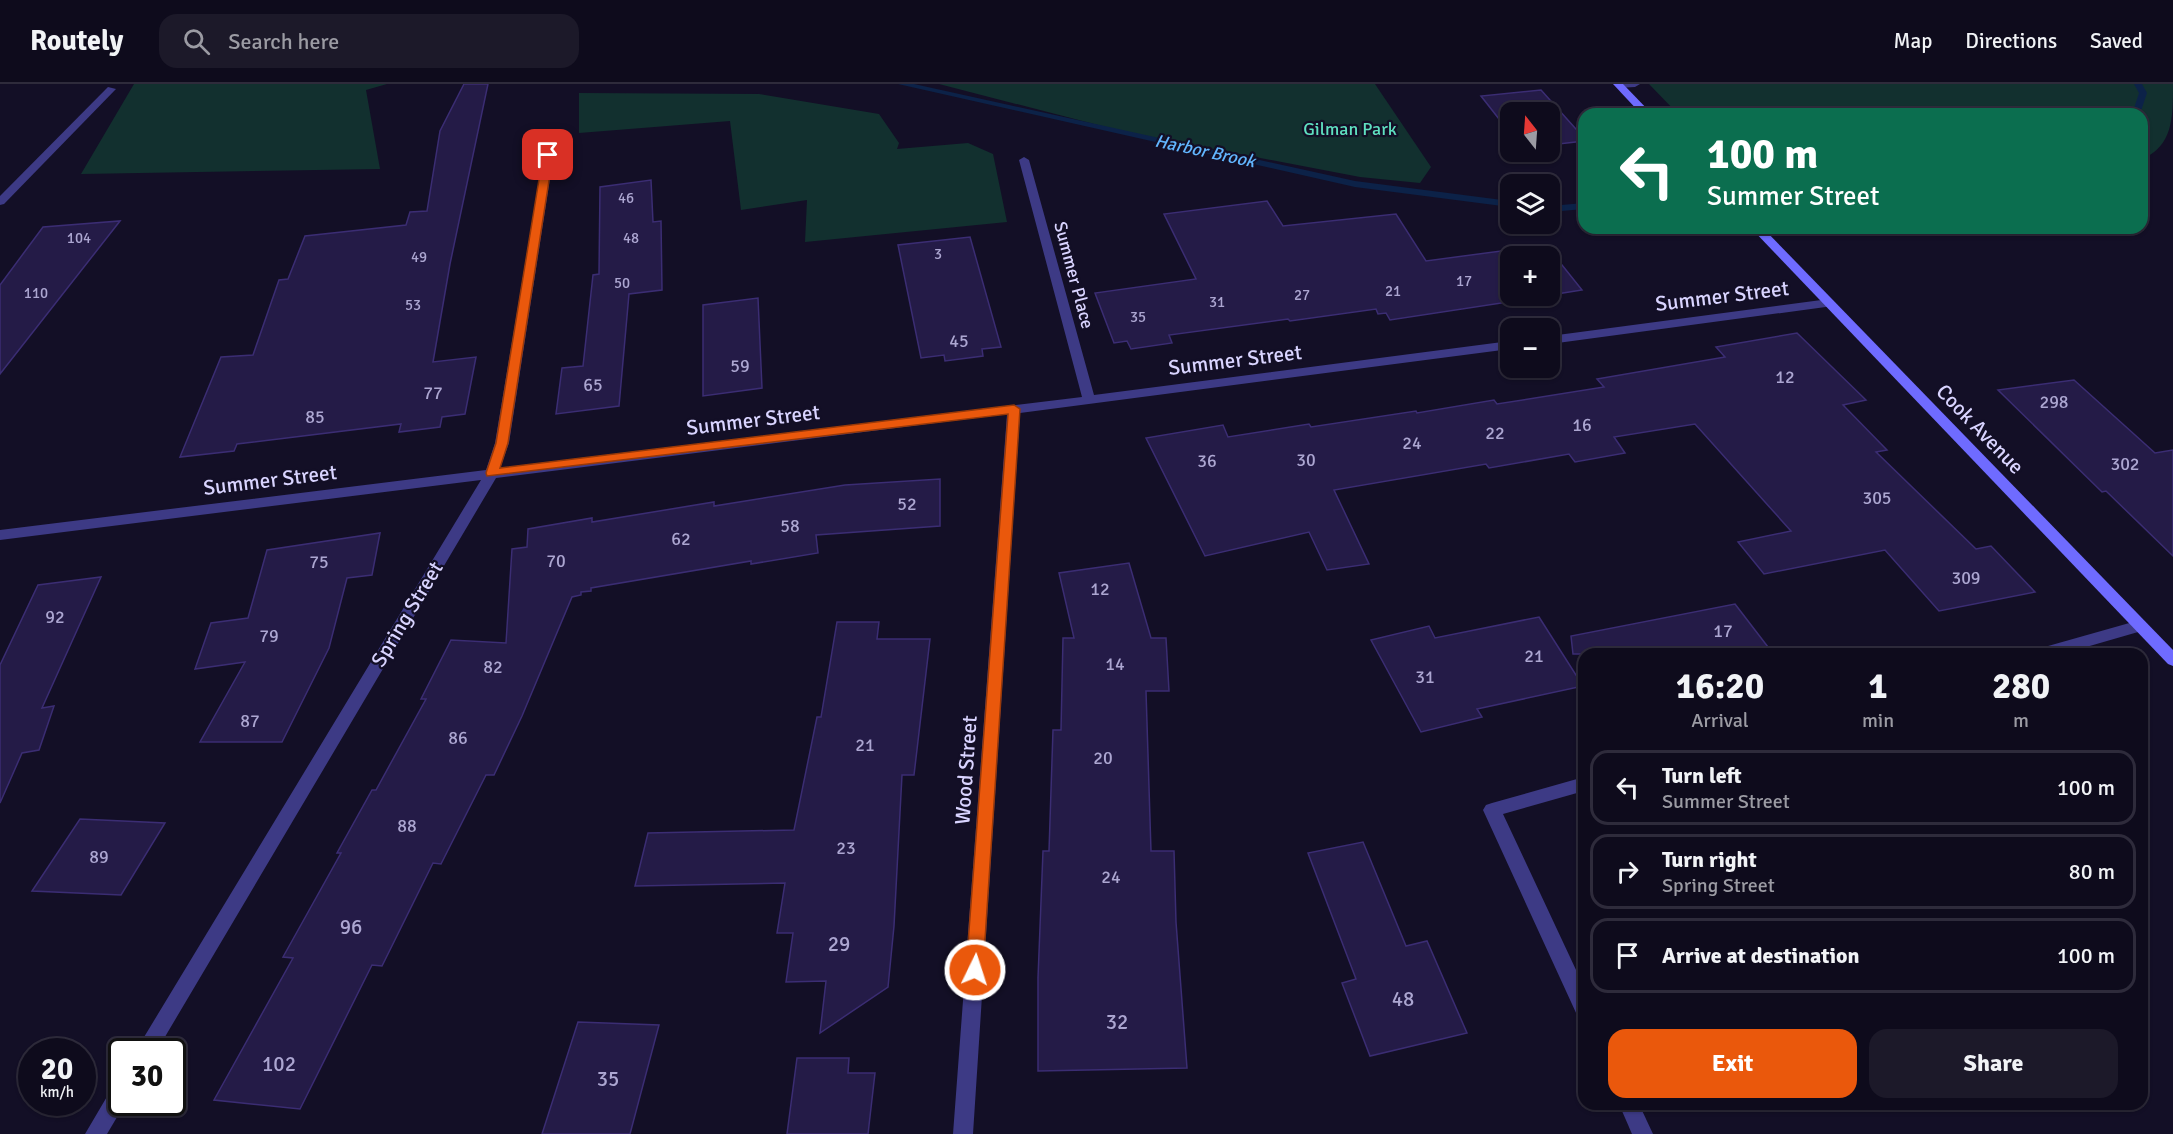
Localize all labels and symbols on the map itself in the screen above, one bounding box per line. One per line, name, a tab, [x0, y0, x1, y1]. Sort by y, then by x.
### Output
north arrow	[1500, 102, 1560, 162]
park label: Gilman Park	[1303, 118, 1397, 140]
pin	[522, 129, 573, 180]
water label: Harbor Brook	[1153, 130, 1259, 173]
house number: 46	[618, 189, 634, 207]
street label: Summer Place	[1049, 219, 1099, 331]
house number: 104	[67, 229, 91, 247]
house number: 48	[623, 229, 639, 247]
house number: 3	[934, 245, 942, 263]
house number: 49	[411, 248, 427, 266]
house number: 17	[1456, 272, 1472, 290]
house number: 50	[614, 274, 630, 292]
street label: Summer Street	[1654, 275, 1790, 317]
house number: 21	[1385, 282, 1401, 300]
house number: 110	[24, 284, 48, 302]
house number: 27	[1294, 286, 1310, 304]
house number: 31	[1209, 293, 1225, 311]
house number: 53	[405, 296, 421, 314]
house number: 35	[1130, 308, 1146, 326]
house number: 45	[949, 330, 969, 352]
street label: Summer Street	[1167, 339, 1303, 381]
house number: 59	[730, 355, 750, 377]
house number: 12	[1775, 366, 1795, 388]
house number: 65	[583, 374, 603, 396]
street label: Cook Avenue	[1931, 379, 2029, 479]
house number: 77	[423, 382, 443, 404]
house number: 298	[2039, 391, 2069, 413]
street label: Summer Street	[685, 399, 821, 441]
house number: 85	[305, 406, 325, 428]
house number: 16	[1572, 414, 1592, 436]
house number: 22	[1485, 422, 1505, 444]
house number: 24	[1402, 432, 1422, 454]
house number: 30	[1296, 449, 1316, 471]
house number: 36	[1197, 450, 1217, 472]
house number: 302	[2110, 453, 2140, 475]
street label: Summer Street	[202, 459, 338, 501]
house number: 305	[1862, 487, 1892, 509]
house number: 52	[897, 493, 917, 515]
house number: 58	[780, 515, 800, 537]
house number: 62	[671, 528, 691, 550]
house number: 70	[546, 550, 566, 572]
house number: 75	[309, 551, 329, 573]
street label: Spring Street	[365, 557, 449, 671]
house number: 309	[1951, 567, 1981, 589]
house number: 12	[1090, 578, 1110, 600]
house number: 92	[45, 606, 65, 628]
house number: 17	[1713, 620, 1733, 642]
house number: 79	[259, 625, 279, 647]
house number: 21	[1524, 645, 1544, 667]
house number: 14	[1105, 653, 1125, 675]
house number: 82	[483, 656, 503, 678]
house number: 31	[1415, 666, 1435, 688]
house number: 87	[240, 710, 260, 732]
street label: Wood Street	[949, 715, 983, 825]
house number: 86	[448, 727, 468, 749]
house number: 21	[855, 734, 875, 756]
house number: 20	[1093, 747, 1113, 769]
house number: 88	[397, 815, 417, 837]
house number: 23	[836, 837, 856, 859]
house number: 89	[89, 846, 109, 868]
house number: 24	[1101, 866, 1121, 888]
house number: 96	[340, 914, 362, 940]
house number: 29	[828, 931, 850, 957]
position arrow	[943, 938, 1007, 1002]
house number: 48	[1392, 986, 1414, 1012]
house number: 32	[1106, 1009, 1128, 1035]
speed limit sign: 30	[108, 1038, 186, 1116]
house number: 102	[262, 1051, 296, 1077]
house number: 35	[597, 1066, 619, 1092]

